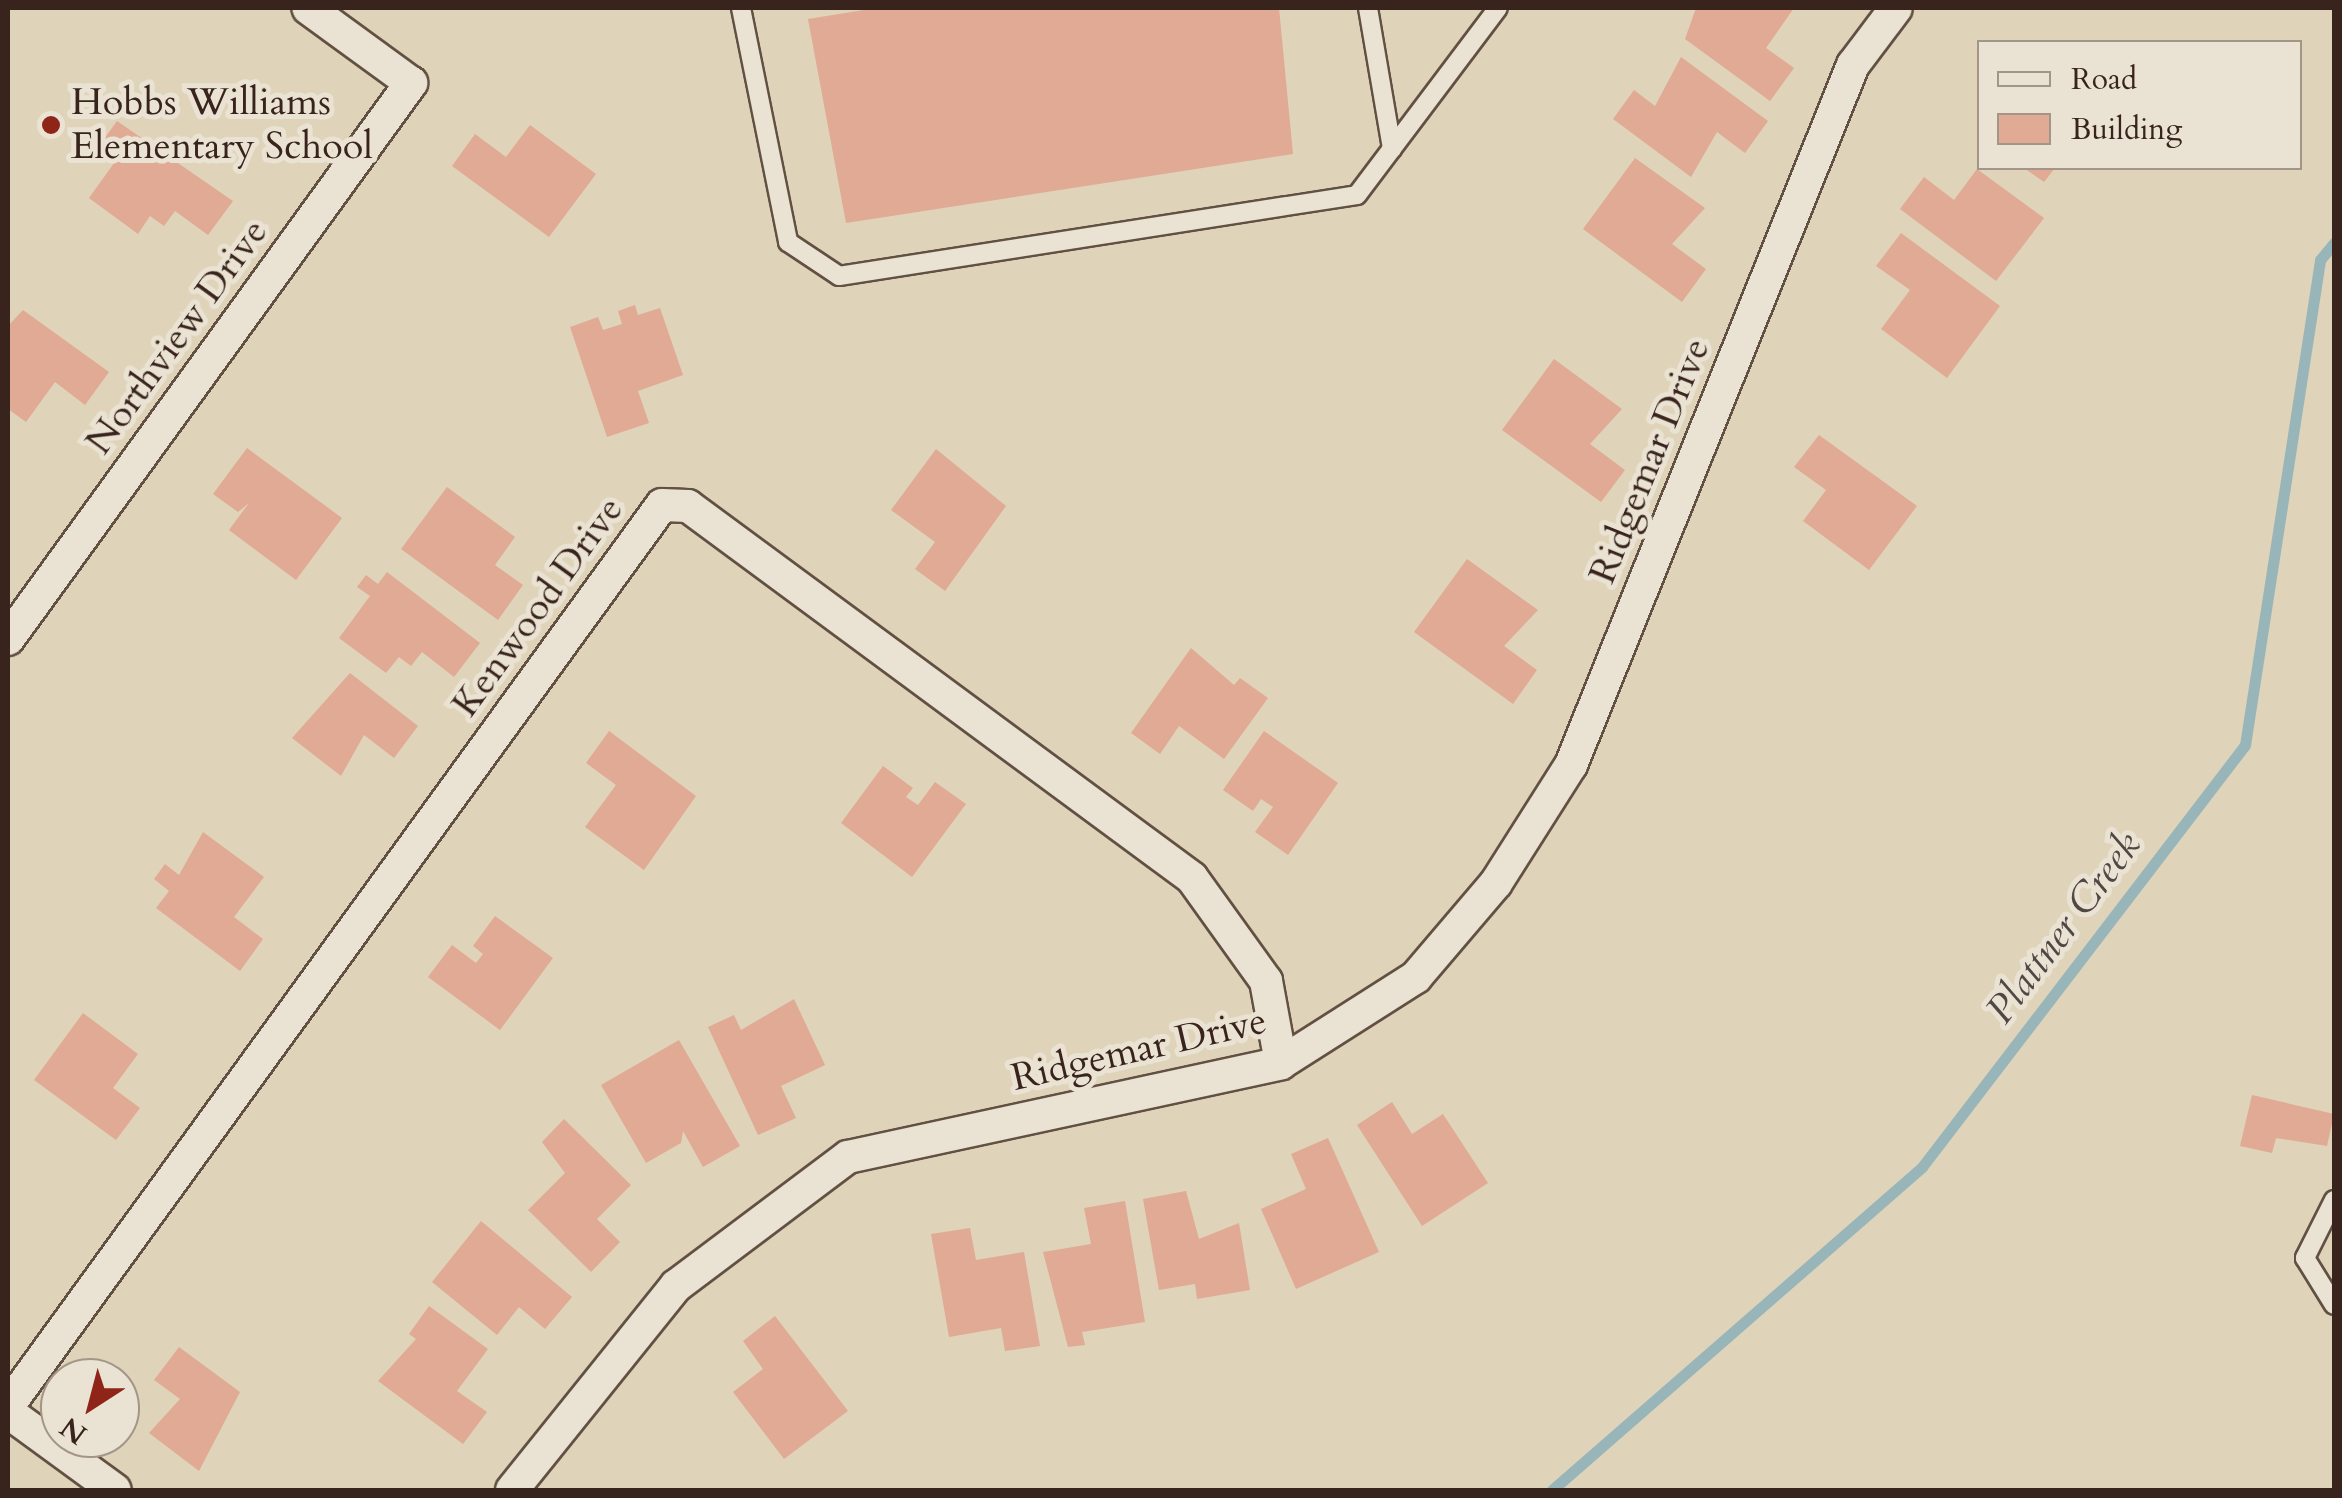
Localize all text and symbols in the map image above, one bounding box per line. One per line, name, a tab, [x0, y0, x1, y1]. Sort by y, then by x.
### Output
legend	[1977, 40, 2302, 170]
text: Road	[2071, 59, 2137, 100]
place label: Hobbs Williams Elementary School	[71, 80, 373, 170]
text: Building	[2071, 109, 2182, 150]
marker: Hobbs Williams Elementary School	[40, 114, 62, 136]
street label: Northview Drive	[76, 211, 278, 463]
street label: Ridgemar Drive	[1580, 332, 1720, 590]
street label: Kenwood Drive	[443, 488, 633, 726]
water label: Plattner Creek	[1976, 823, 2152, 1033]
street label: Ridgemar Drive	[1007, 999, 1271, 1101]
north arrow	[40, 1358, 140, 1458]
text: N	[53, 1408, 95, 1453]

